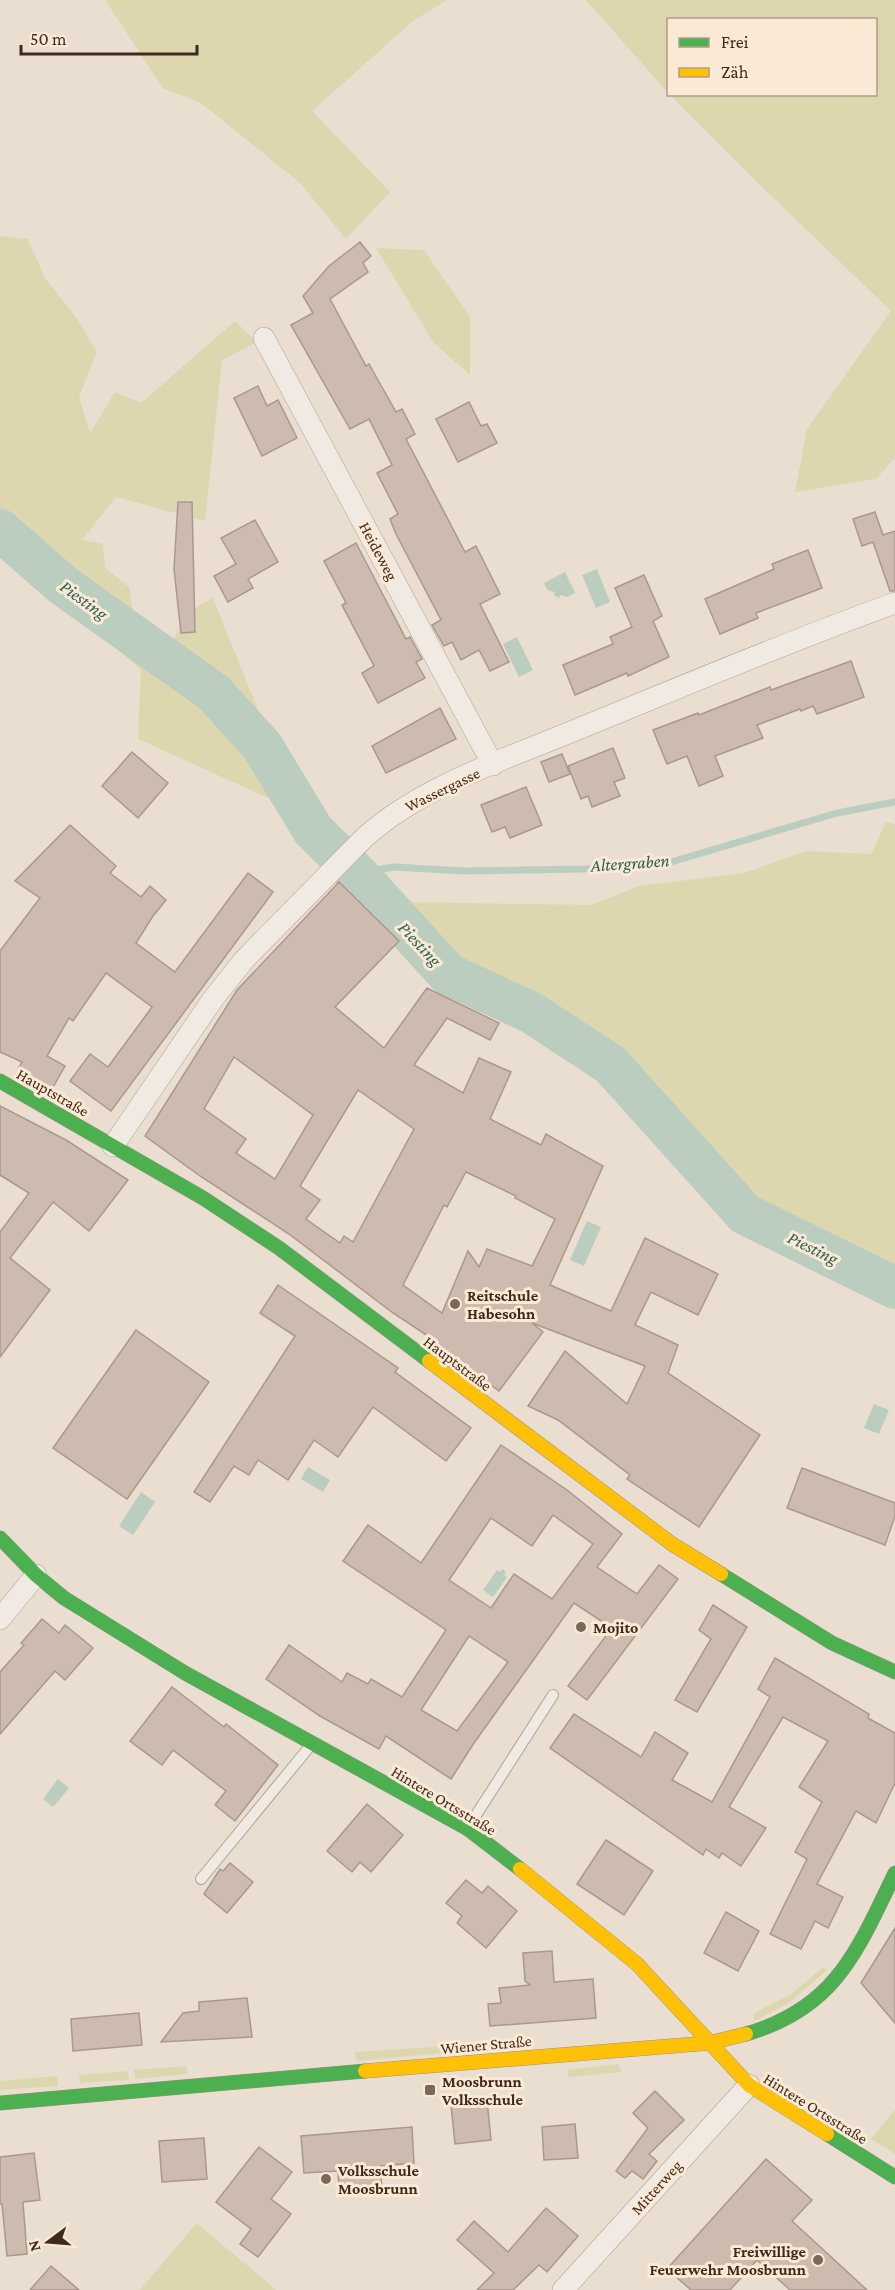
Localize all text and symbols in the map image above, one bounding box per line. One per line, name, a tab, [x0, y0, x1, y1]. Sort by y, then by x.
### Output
scale bar	[21, 18, 196, 56]
legend	[667, 18, 877, 96]
text: 50 m	[30, 29, 67, 49]
text: Frei	[721, 32, 749, 52]
text: Zäh	[721, 62, 749, 82]
street label: Heideweg	[355, 519, 401, 584]
water label: Piesting	[56, 576, 112, 624]
street label: Wassergasse	[402, 764, 483, 816]
water label: Altergraben	[589, 850, 670, 876]
water label: Piesting	[394, 918, 446, 971]
street label: Hauptstraße	[13, 1065, 92, 1121]
water label: Piesting	[785, 1227, 842, 1269]
place label: Reitschule Habesohn	[467, 1287, 539, 1322]
marker: Reitschule Habesohn	[448, 1297, 462, 1311]
street label: Hauptstraße	[420, 1332, 495, 1395]
place label: Mojito	[593, 1619, 638, 1637]
marker: Mojito	[574, 1620, 588, 1634]
street label: Hintere Ortsstraße	[388, 1762, 499, 1838]
street label: Wiener Straße	[440, 2032, 532, 2057]
street label: Hintere Ortsstraße	[761, 2070, 871, 2147]
place label: Moosbrunn Volksschule	[441, 2073, 523, 2108]
marker: Moosbrunn Volksschule	[423, 2083, 437, 2097]
street label: Mitterweg	[628, 2157, 686, 2219]
place label: Volksschule Moosbrunn	[337, 2162, 419, 2197]
marker: Volksschule Moosbrunn	[319, 2172, 333, 2186]
north arrow	[18, 2212, 78, 2272]
text: N	[24, 2238, 44, 2254]
place label: Freiwillige Feuerwehr Moosbrunn	[650, 2243, 807, 2278]
marker: Freiwillige Feuerwehr Moosbrunn	[811, 2253, 825, 2267]

